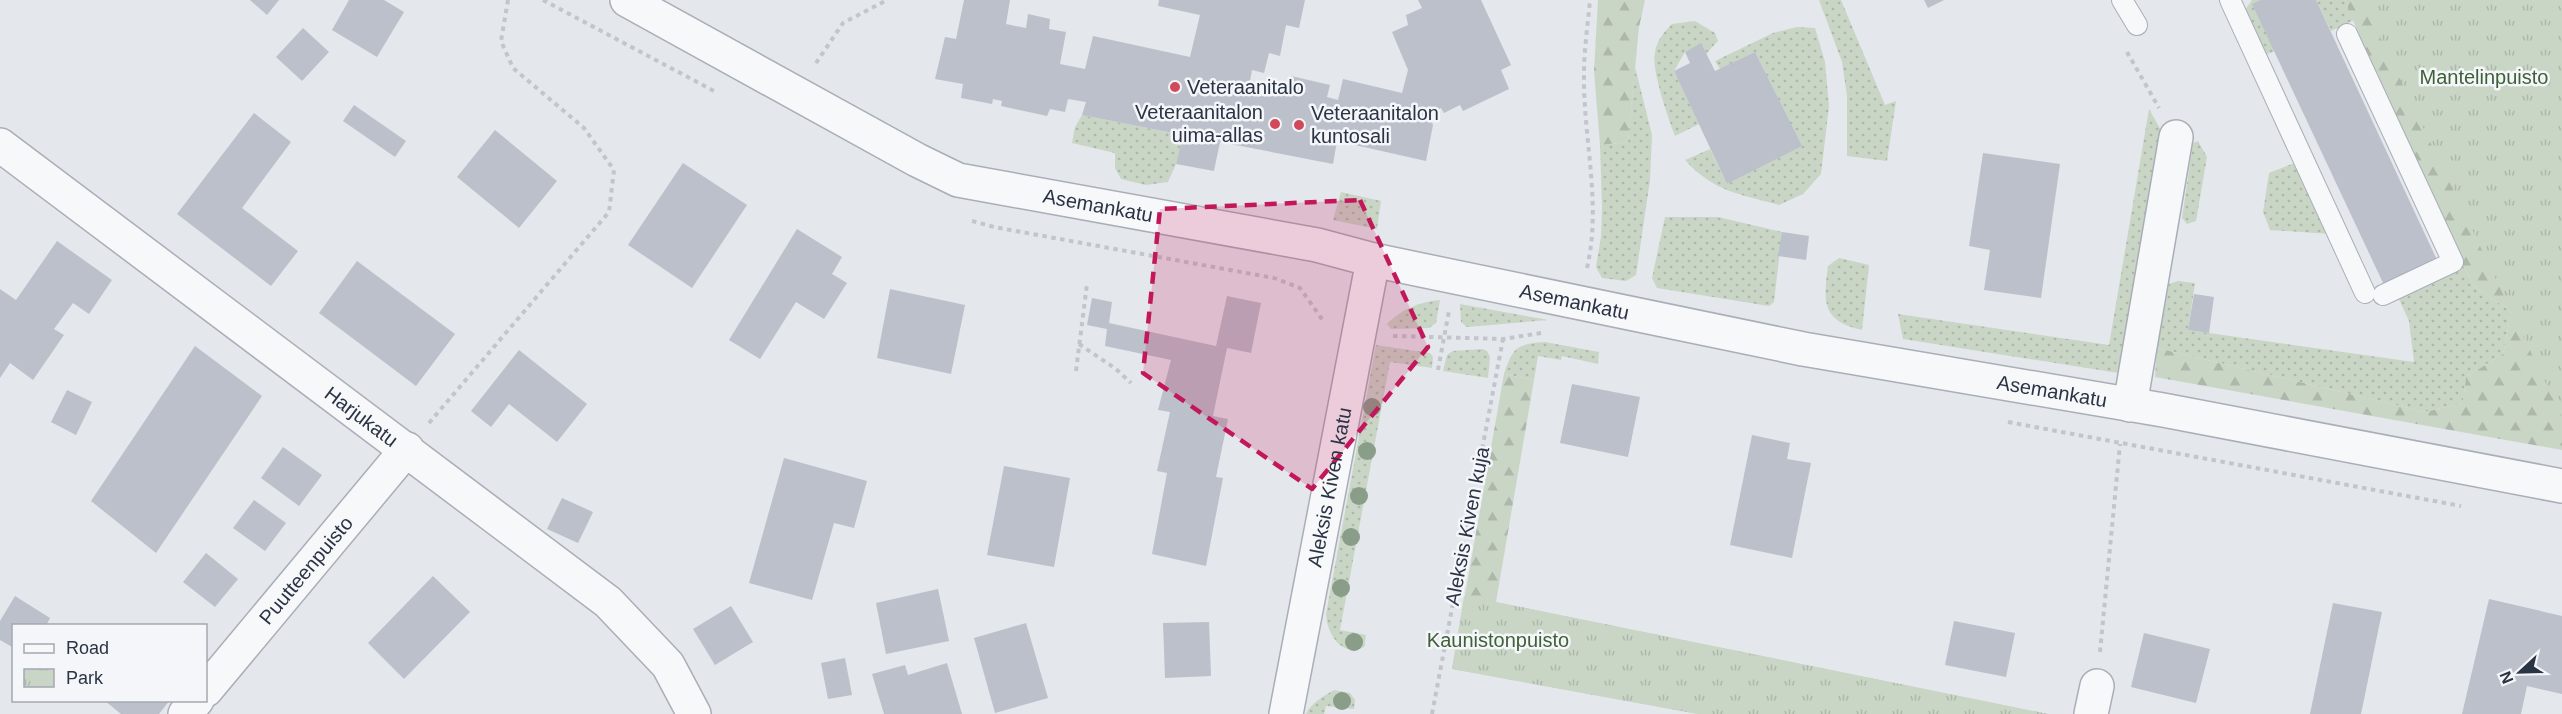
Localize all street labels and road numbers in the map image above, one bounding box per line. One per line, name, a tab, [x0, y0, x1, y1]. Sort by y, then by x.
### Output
street label: Asemankatu	[1041, 185, 1155, 226]
street label: Asemankatu	[1518, 280, 1631, 324]
street label: Asemankatu	[1995, 371, 2109, 411]
street label: Harjukatu	[320, 382, 402, 451]
street label: Aleksis Kiven katu	[1303, 405, 1356, 569]
street label: Aleksis Kiven kuja	[1441, 444, 1493, 607]
street label: Puutteenpuisto	[255, 512, 357, 628]

